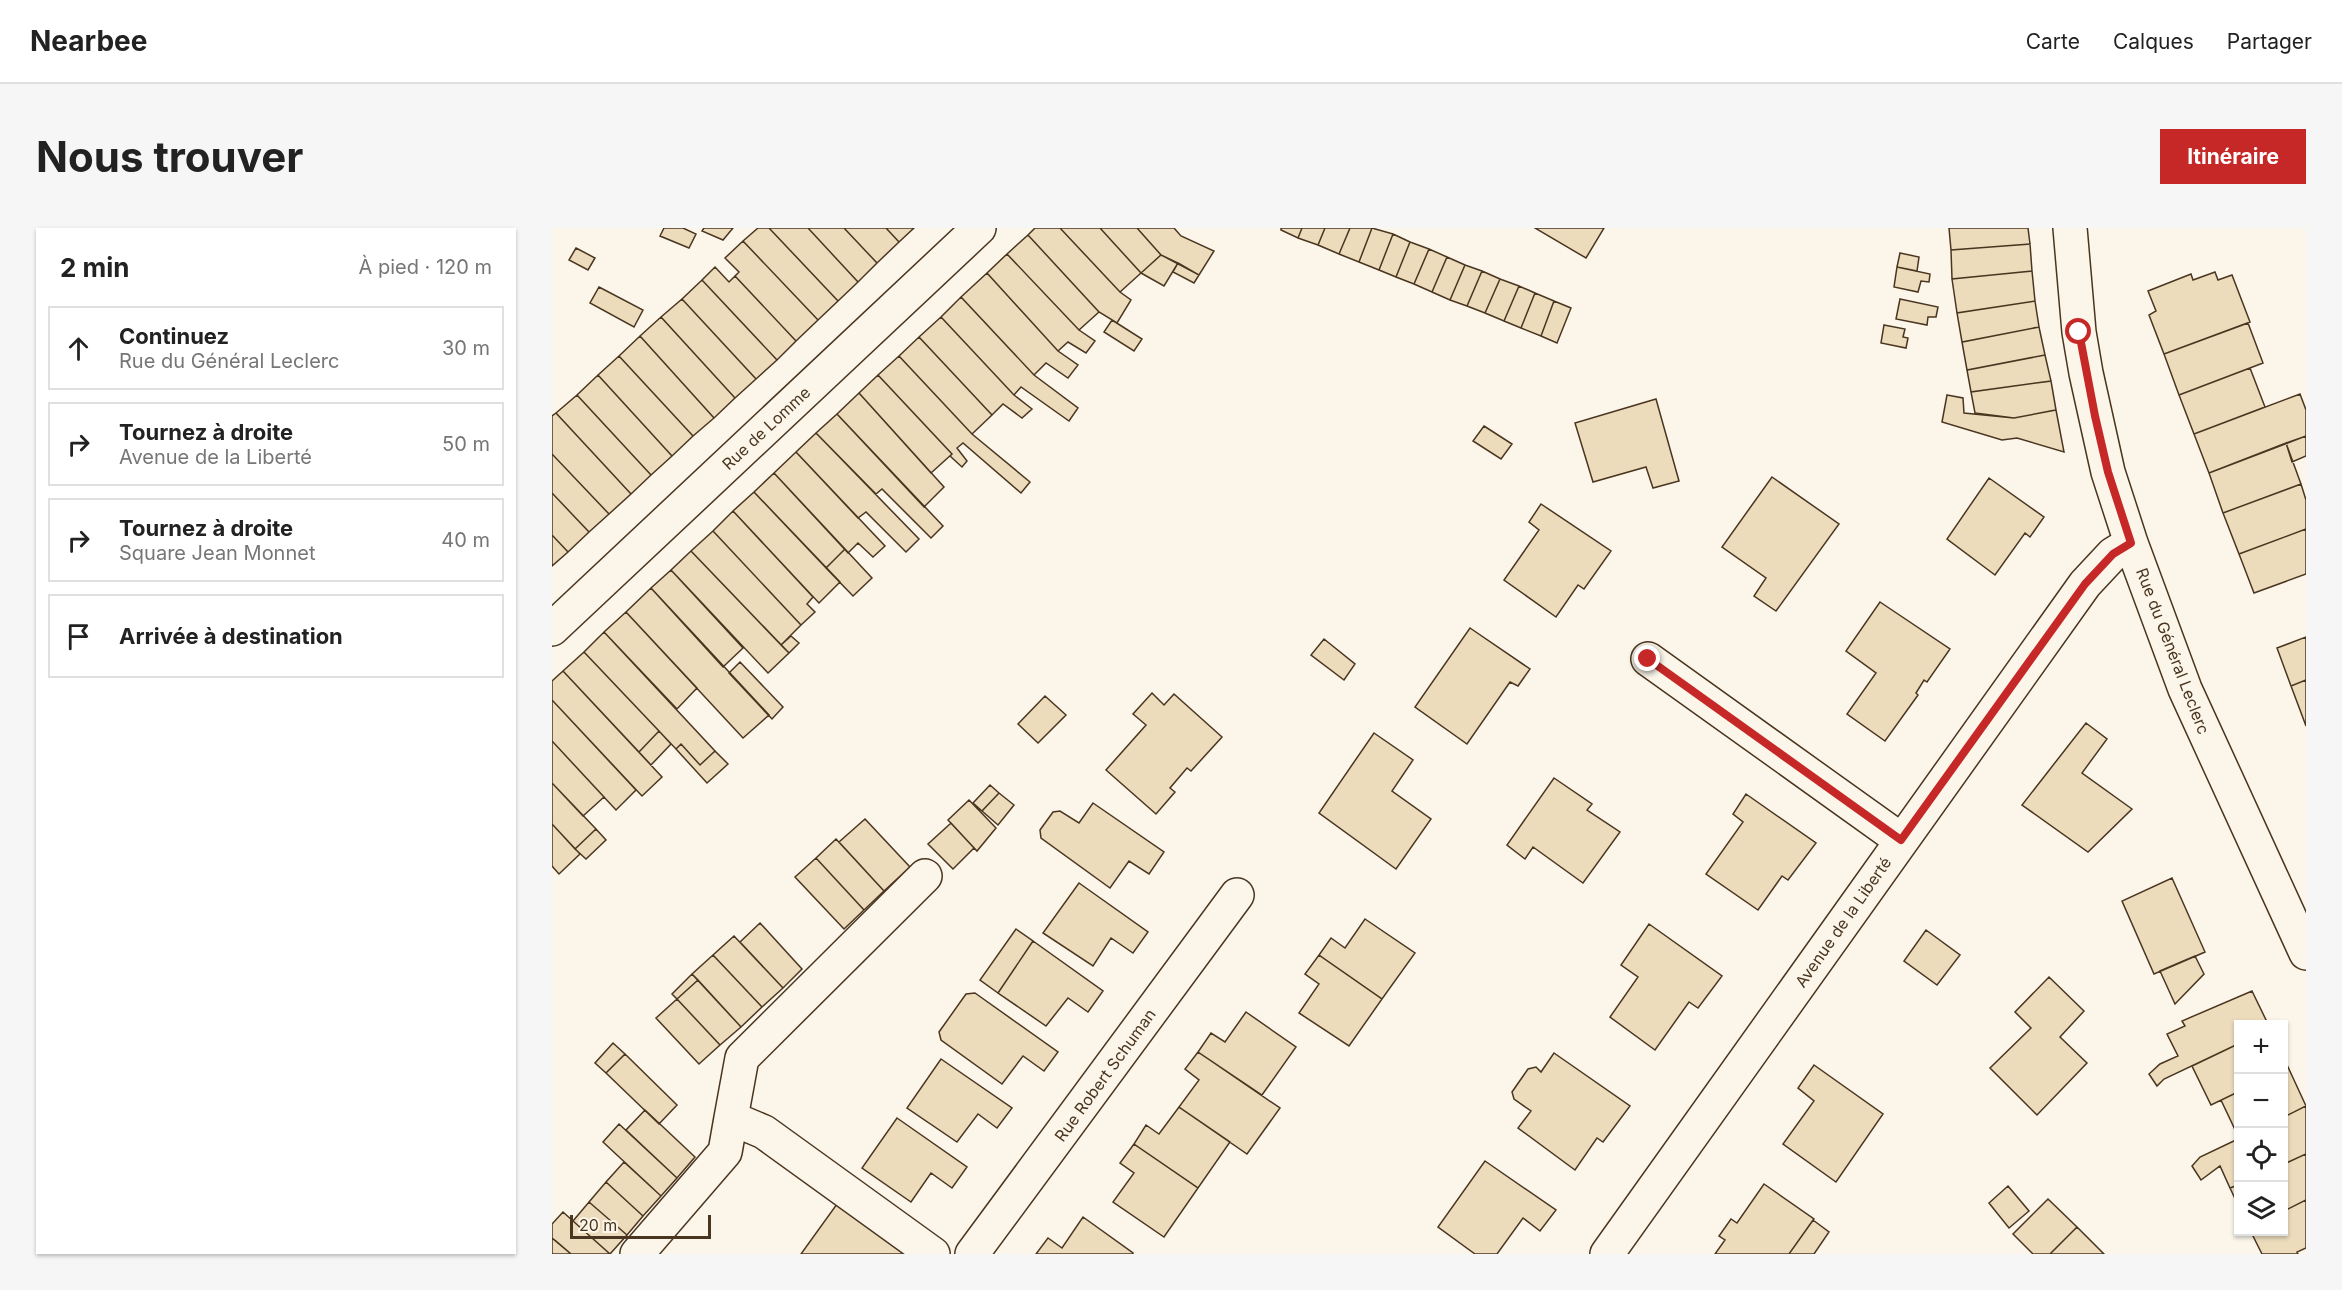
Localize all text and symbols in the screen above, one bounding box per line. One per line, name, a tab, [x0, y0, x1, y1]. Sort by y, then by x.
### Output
text: Nearbee	[30, 24, 147, 58]
text: Carte	[2026, 29, 2080, 54]
text: Calques	[2113, 29, 2194, 54]
text: Partager	[2227, 29, 2312, 54]
button: Itinéraire	[2160, 129, 2306, 184]
text: Nous trouver	[36, 131, 303, 182]
text: 2 min	[60, 252, 130, 283]
text: À pied · 120 m	[358, 255, 492, 279]
route start	[2065, 318, 2091, 344]
text: Continuez	[119, 323, 229, 349]
icon: ahead	[62, 332, 95, 365]
text: 30 m	[442, 336, 490, 360]
text: Rue du Général Leclerc	[119, 349, 340, 373]
street label: Rue de Lomme	[718, 382, 814, 474]
text: Tournez à droite	[119, 419, 293, 445]
icon: right	[62, 428, 95, 461]
text: 50 m	[442, 432, 490, 456]
text: Avenue de la Liberté	[119, 445, 312, 469]
text: Tournez à droite	[119, 515, 293, 541]
icon: right	[62, 524, 95, 557]
text: 40 m	[441, 528, 490, 552]
text: Square Jean Monnet	[119, 541, 315, 565]
street label: Rue du Général Leclerc	[2132, 565, 2214, 737]
icon: arrive	[62, 620, 95, 653]
text: Arrivée à destination	[119, 623, 343, 649]
route end	[1634, 645, 1660, 671]
street label: Avenue de la Liberté	[1791, 853, 1895, 991]
street label: Rue Robert Schuman	[1050, 1005, 1160, 1145]
map controls	[2234, 1020, 2288, 1236]
button: +	[2234, 1020, 2288, 1074]
button: −	[2234, 1074, 2288, 1128]
button: locate	[2234, 1128, 2288, 1182]
button: layers	[2234, 1182, 2288, 1236]
scale bar	[570, 1212, 711, 1240]
text: 20 m	[579, 1215, 617, 1235]

